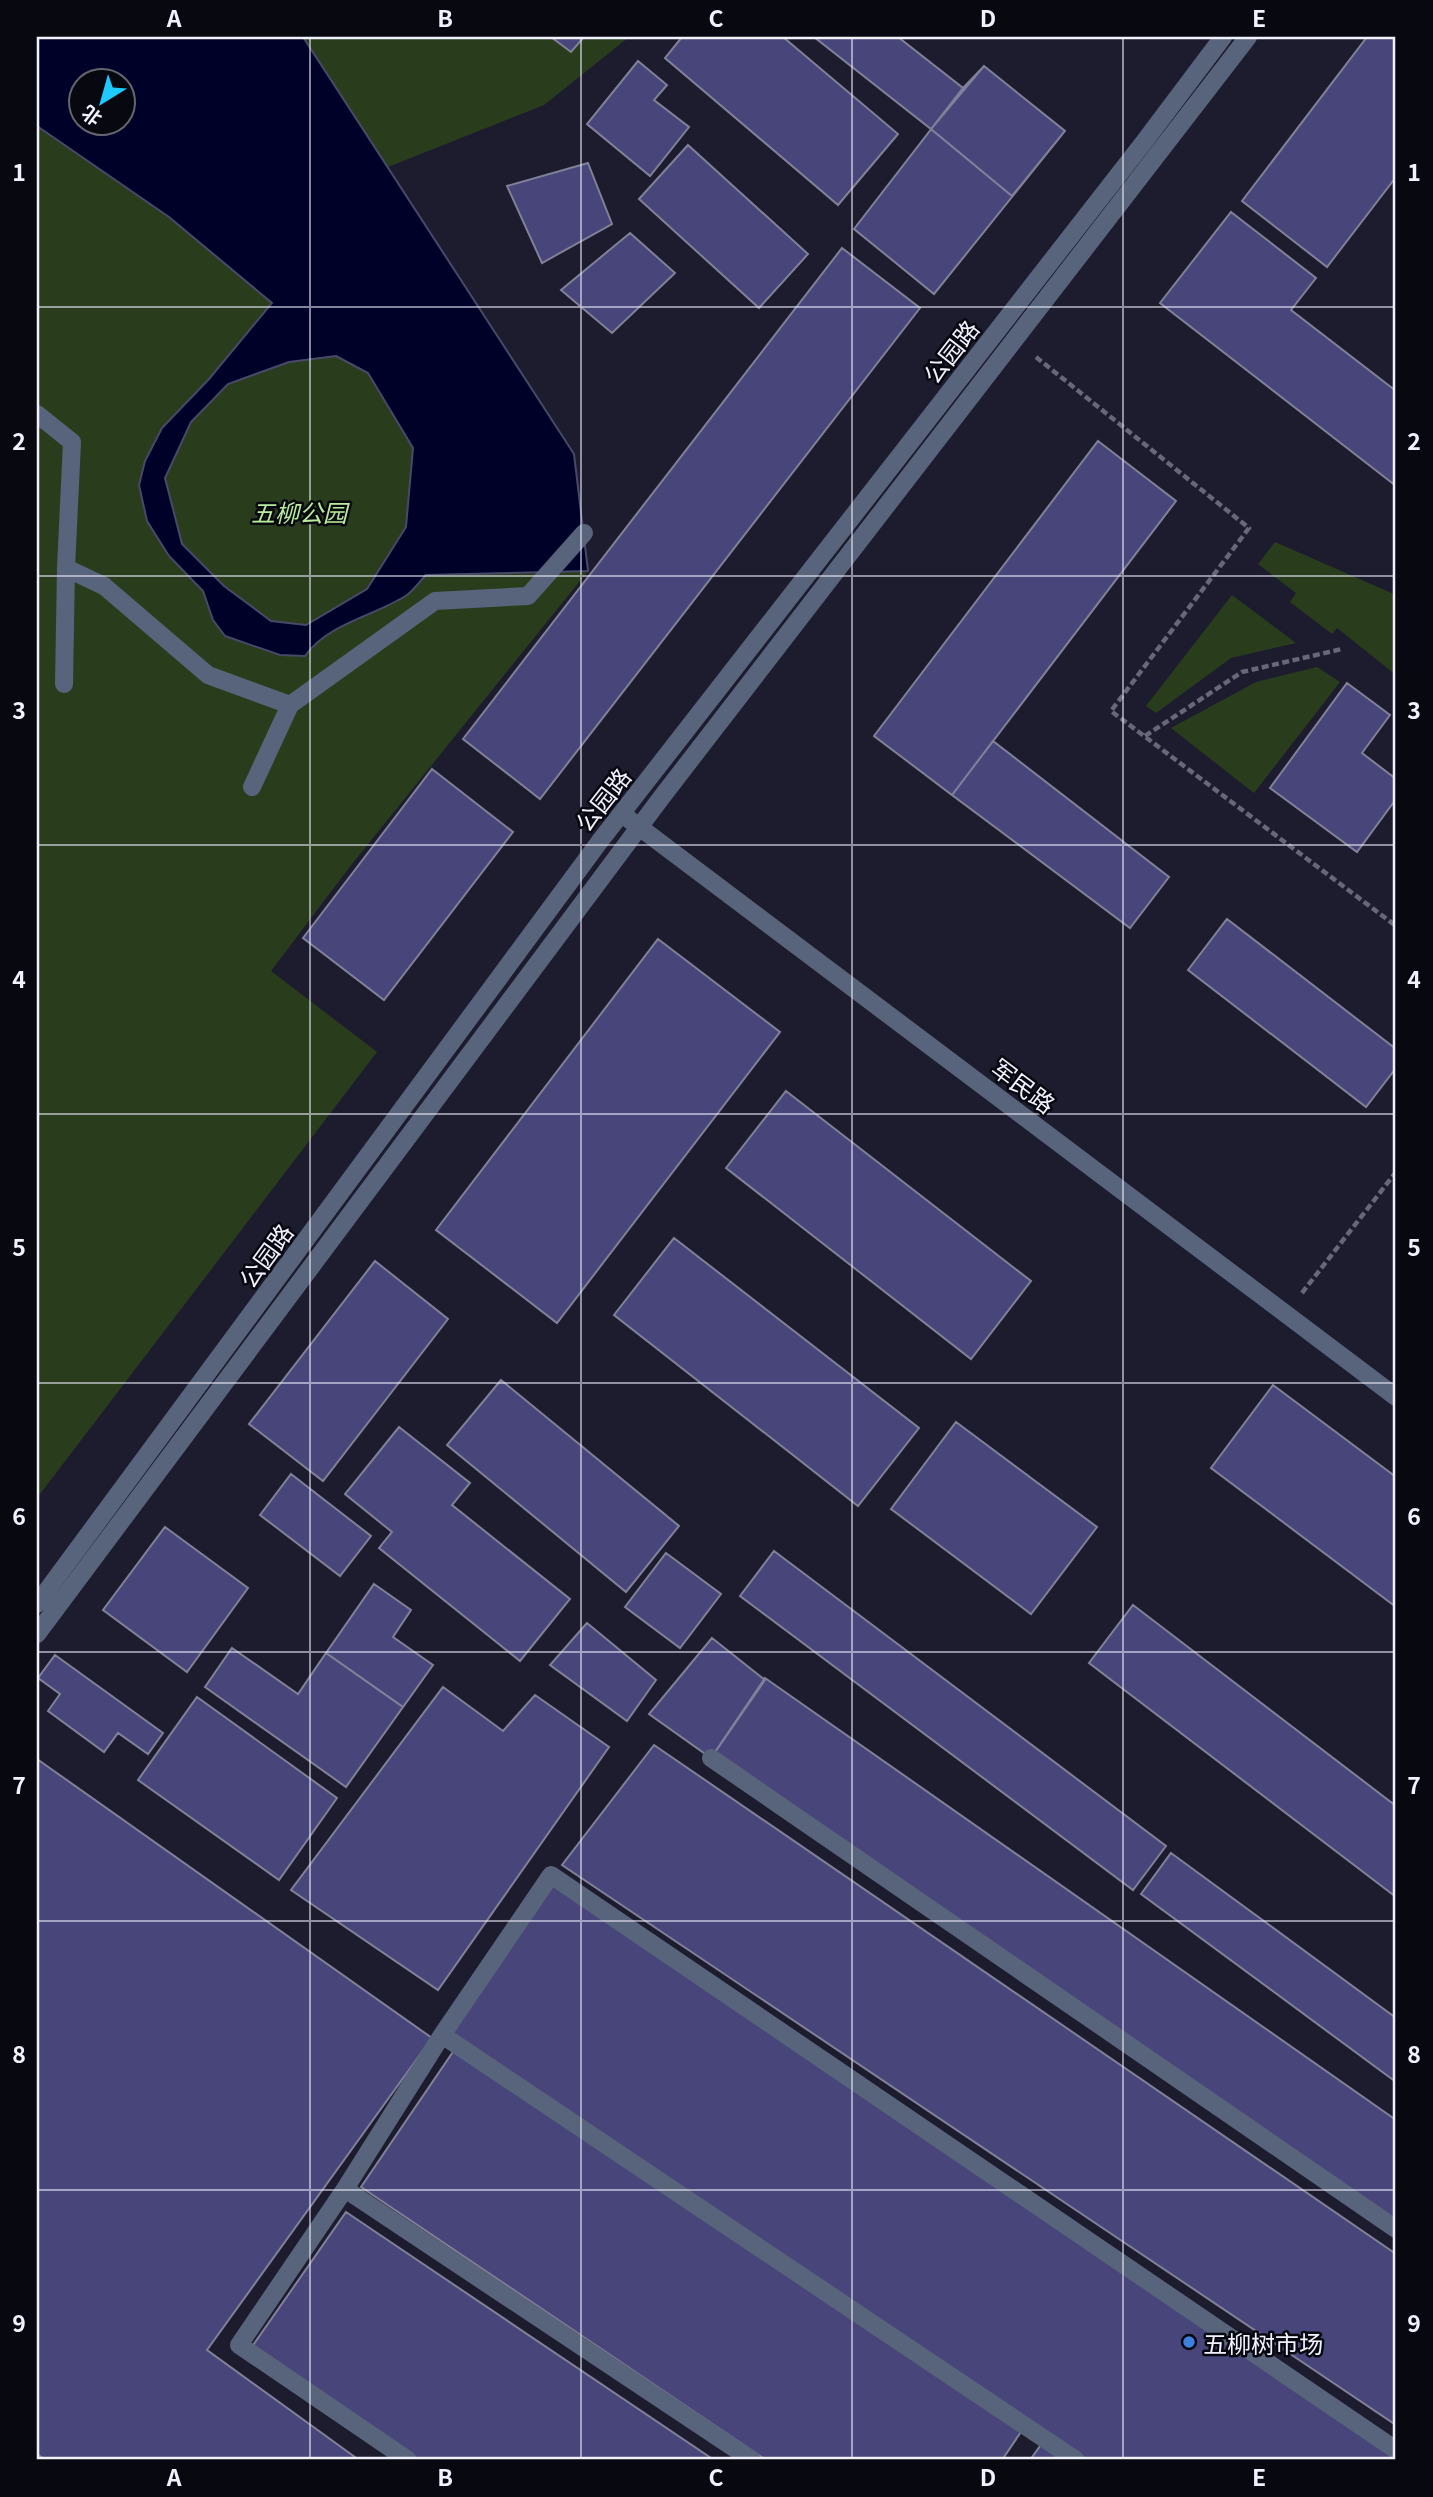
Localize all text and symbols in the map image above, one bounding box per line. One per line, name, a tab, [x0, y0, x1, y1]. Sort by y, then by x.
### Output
text: A	[166, 0, 182, 34]
text: B	[437, 0, 453, 34]
text: C	[708, 0, 724, 34]
text: D	[980, 0, 996, 34]
text: E	[1252, 0, 1266, 34]
north arrow	[66, 66, 136, 136]
text: 北	[75, 100, 107, 133]
text: 1	[12, 154, 26, 188]
text: 1	[1407, 154, 1421, 188]
street label: 公园路	[914, 312, 986, 390]
text: 2	[12, 423, 26, 457]
text: 2	[1407, 423, 1421, 457]
park label: 五柳公园	[251, 494, 350, 529]
text: 3	[12, 692, 26, 726]
text: 3	[1407, 692, 1421, 726]
street label: 公园路	[566, 760, 638, 838]
text: 4	[12, 961, 26, 995]
text: 4	[1407, 961, 1421, 995]
street label: 军民路	[985, 1049, 1063, 1121]
street label: 公园路	[230, 1216, 300, 1294]
text: 5	[12, 1229, 26, 1263]
text: 5	[1407, 1229, 1421, 1263]
text: 6	[12, 1498, 26, 1532]
text: 6	[1407, 1498, 1421, 1532]
text: 7	[12, 1767, 26, 1801]
text: 7	[1407, 1767, 1421, 1801]
text: 8	[12, 2036, 26, 2070]
text: 8	[1407, 2036, 1421, 2070]
text: 9	[12, 2305, 26, 2339]
text: 9	[1407, 2305, 1421, 2339]
place label: 五柳树市场	[1203, 2325, 1323, 2360]
marker: 五柳树市场	[1181, 2334, 1197, 2350]
text: A	[166, 2459, 182, 2493]
text: B	[437, 2459, 453, 2493]
text: C	[708, 2459, 724, 2493]
text: D	[980, 2459, 996, 2493]
text: E	[1252, 2459, 1266, 2493]

